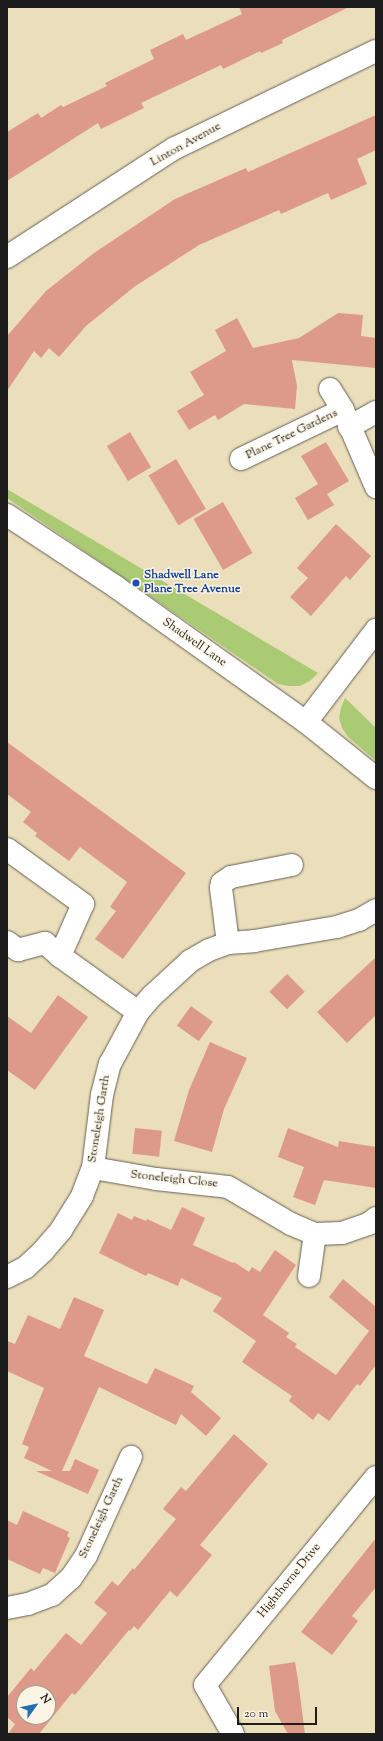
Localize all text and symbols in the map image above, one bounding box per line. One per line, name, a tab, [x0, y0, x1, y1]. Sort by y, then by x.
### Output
street label: Linton Avenue	[148, 120, 224, 170]
street label: Plane Tree Gardens	[244, 407, 340, 463]
place label: Shadwell Lane Plane Tree Avenue	[144, 569, 240, 597]
marker: Shadwell Lane Plane Tree Avenue	[131, 578, 141, 588]
street label: Shadwell Lane	[159, 616, 229, 670]
street label: Stoneleigh Garth	[86, 1074, 114, 1164]
street label: Stoneleigh Close	[130, 1168, 218, 1192]
street label: Stoneleigh Garth	[77, 1475, 127, 1561]
street label: Highthorne Drive	[256, 1541, 324, 1621]
north arrow	[16, 1685, 56, 1725]
text: N	[36, 1691, 54, 1707]
scale bar	[239, 1699, 319, 1725]
text: 20 m	[244, 1705, 268, 1723]

